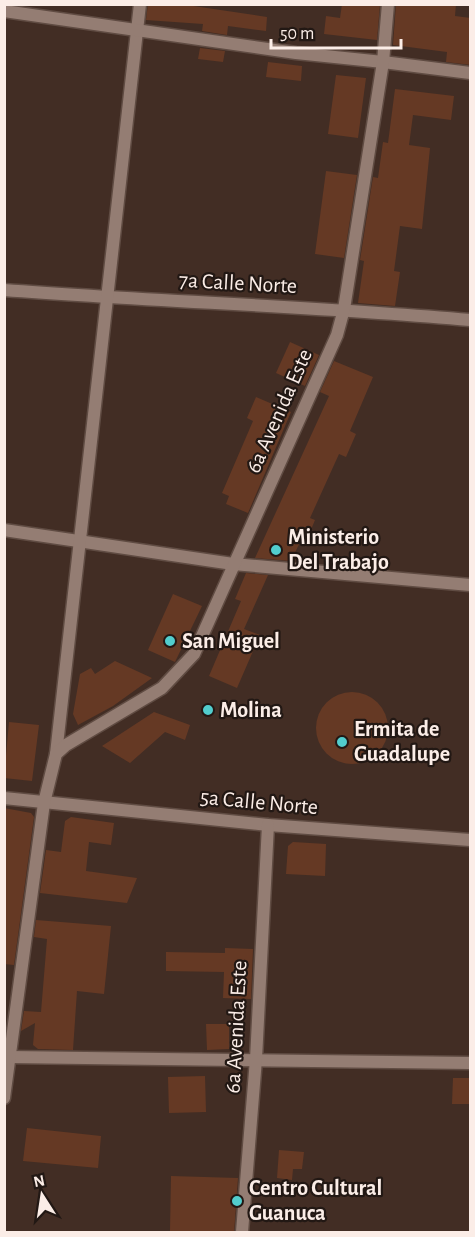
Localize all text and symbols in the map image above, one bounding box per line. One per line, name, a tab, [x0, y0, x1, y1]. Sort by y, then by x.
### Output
scale bar	[271, 12, 402, 50]
text: 50 m	[280, 25, 314, 43]
street label: 7a Calle Norte	[178, 269, 298, 297]
street label: 6a Avenida Este	[242, 346, 316, 476]
place label: Ministerio Del Trabajo	[288, 526, 389, 574]
marker: Ministerio Del Trabajo	[269, 543, 283, 557]
place label: San Miguel	[182, 630, 280, 652]
marker: San Miguel	[163, 634, 177, 648]
place label: Molina	[220, 699, 282, 721]
marker: Molina	[201, 703, 215, 717]
place label: Ermita de Guadalupe	[354, 718, 450, 765]
marker: Ermita de Guadalupe	[335, 735, 349, 749]
street label: 5a Calle Norte	[199, 786, 319, 818]
street label: 6a Avenida Este	[222, 960, 250, 1094]
north arrow	[12, 1165, 72, 1225]
text: N	[32, 1172, 46, 1190]
place label: Centro Cultural Guanuca	[249, 1177, 382, 1224]
marker: Centro Cultural Guanuca	[230, 1194, 244, 1208]

